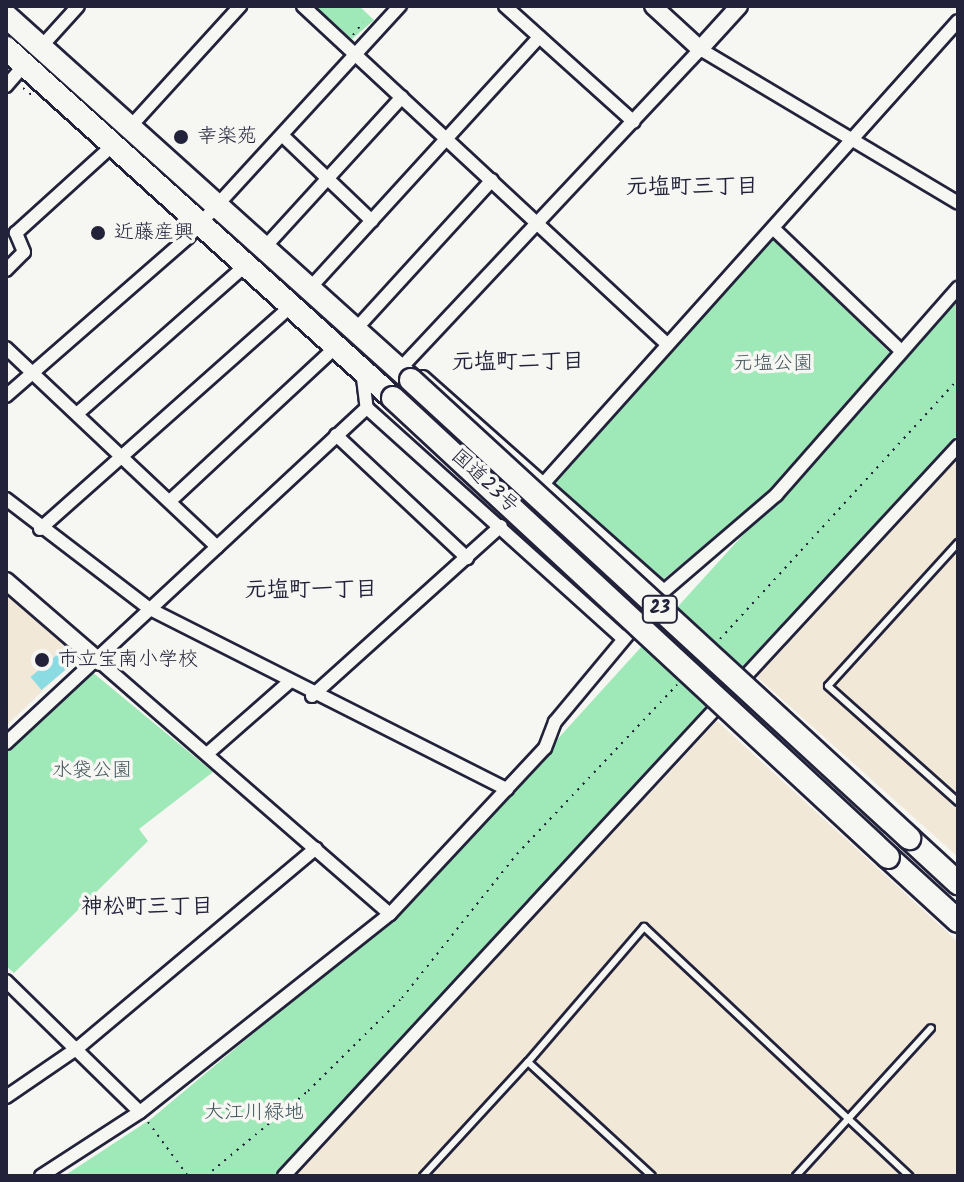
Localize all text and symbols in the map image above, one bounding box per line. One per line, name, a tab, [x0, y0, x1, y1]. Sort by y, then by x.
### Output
place label: 幸楽苑	[197, 125, 257, 149]
marker: 幸楽苑	[172, 128, 190, 146]
district label: 元塩町三丁目	[626, 175, 758, 201]
place label: 近藤産興	[114, 221, 194, 245]
marker: 近藤産興	[89, 224, 107, 242]
district label: 元塩町二丁目	[452, 350, 584, 376]
park label: 元塩公園	[733, 352, 813, 376]
street label: 国道23号	[445, 445, 523, 519]
district label: 元塩町一丁目	[245, 578, 377, 604]
road number: 23	[640, 595, 680, 623]
place label: 市立宝南小学校	[58, 648, 198, 672]
marker: 市立宝南小学校	[33, 651, 51, 669]
park label: 水袋公園	[52, 759, 132, 783]
district label: 神松町三丁目	[81, 895, 213, 921]
park label: 大江川緑地	[204, 1101, 304, 1125]

